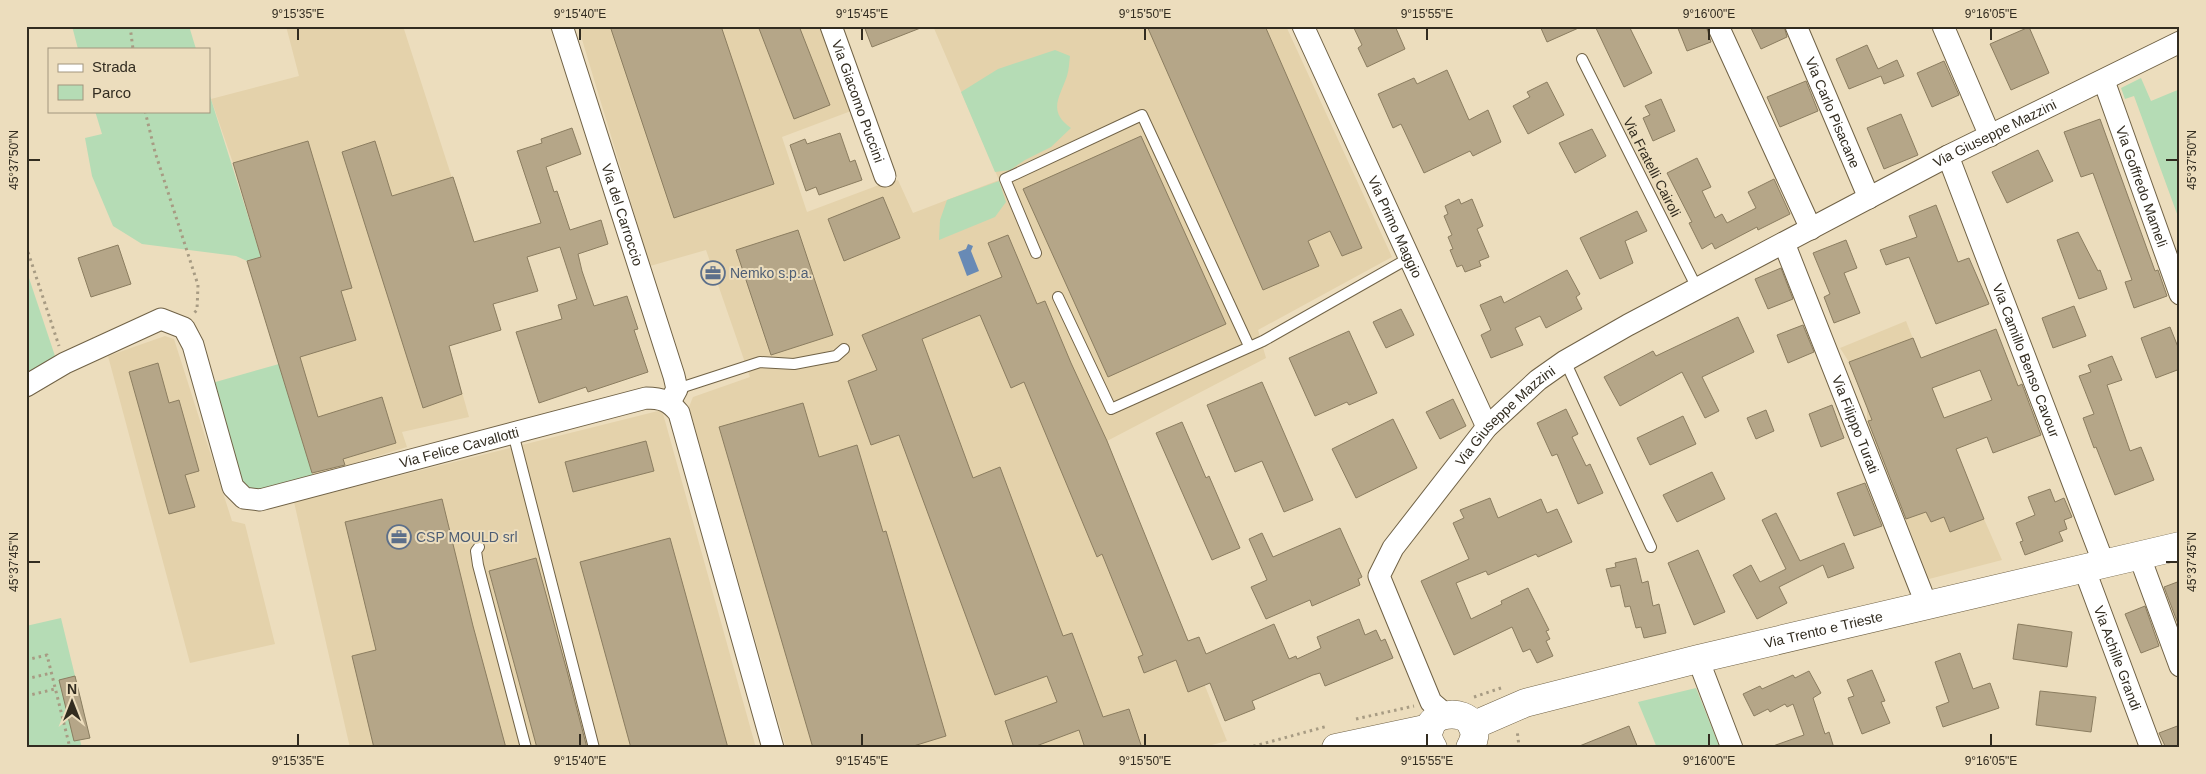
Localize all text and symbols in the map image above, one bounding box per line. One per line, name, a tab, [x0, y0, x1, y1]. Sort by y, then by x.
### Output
text: 9°15'35"E	[272, 7, 324, 21]
text: 9°15'40"E	[554, 7, 606, 21]
text: 9°15'45"E	[836, 7, 888, 21]
text: 9°15'50"E	[1119, 7, 1171, 21]
text: 9°15'55"E	[1401, 7, 1453, 21]
text: 9°16'00"E	[1683, 7, 1735, 21]
text: 9°16'05"E	[1965, 7, 2017, 21]
street label: Via Giacomo Puccini	[829, 38, 887, 165]
legend	[48, 48, 210, 112]
street label: Via Carlo Pisacane	[1802, 55, 1863, 171]
text: Strada	[92, 58, 137, 75]
text: Parco	[92, 84, 131, 101]
street label: Via Giuseppe Mazzini	[1930, 96, 2059, 170]
street label: Via Fratelli Cairoli	[1620, 115, 1684, 219]
street label: Via Goffredo Mameli	[2113, 124, 2171, 249]
text: 45°37'50"N	[7, 130, 21, 190]
text: 45°37'50"N	[2185, 130, 2199, 190]
street label: Via del Carroccio	[598, 161, 646, 268]
street label: Via Primo Maggio	[1365, 173, 1426, 281]
office icon: Nemko s.p.a.	[700, 260, 726, 286]
place label: Nemko s.p.a.	[730, 265, 812, 281]
street label: Via Camillo Benso Cavour	[1990, 281, 2063, 440]
street label: Via Giuseppe Mazzini	[1452, 363, 1558, 469]
street label: Via Filippo Turati	[1829, 373, 1882, 476]
street label: Via Felice Cavallotti	[398, 424, 521, 471]
office icon: CSP MOULD srl	[386, 524, 412, 550]
place label: CSP MOULD srl	[416, 529, 518, 545]
text: 45°37'45"N	[7, 532, 21, 592]
text: 45°37'45"N	[2185, 532, 2199, 592]
street label: Via Achille Grandi	[2091, 603, 2144, 713]
street label: Via Trento e Trieste	[1762, 608, 1884, 651]
north arrow	[48, 676, 98, 726]
text: N	[67, 681, 77, 697]
text: 9°15'35"E	[272, 754, 324, 768]
text: 9°15'40"E	[554, 754, 606, 768]
text: 9°15'45"E	[836, 754, 888, 768]
text: 9°15'50"E	[1119, 754, 1171, 768]
text: 9°15'55"E	[1401, 754, 1453, 768]
text: 9°16'00"E	[1683, 754, 1735, 768]
text: 9°16'05"E	[1965, 754, 2017, 768]

